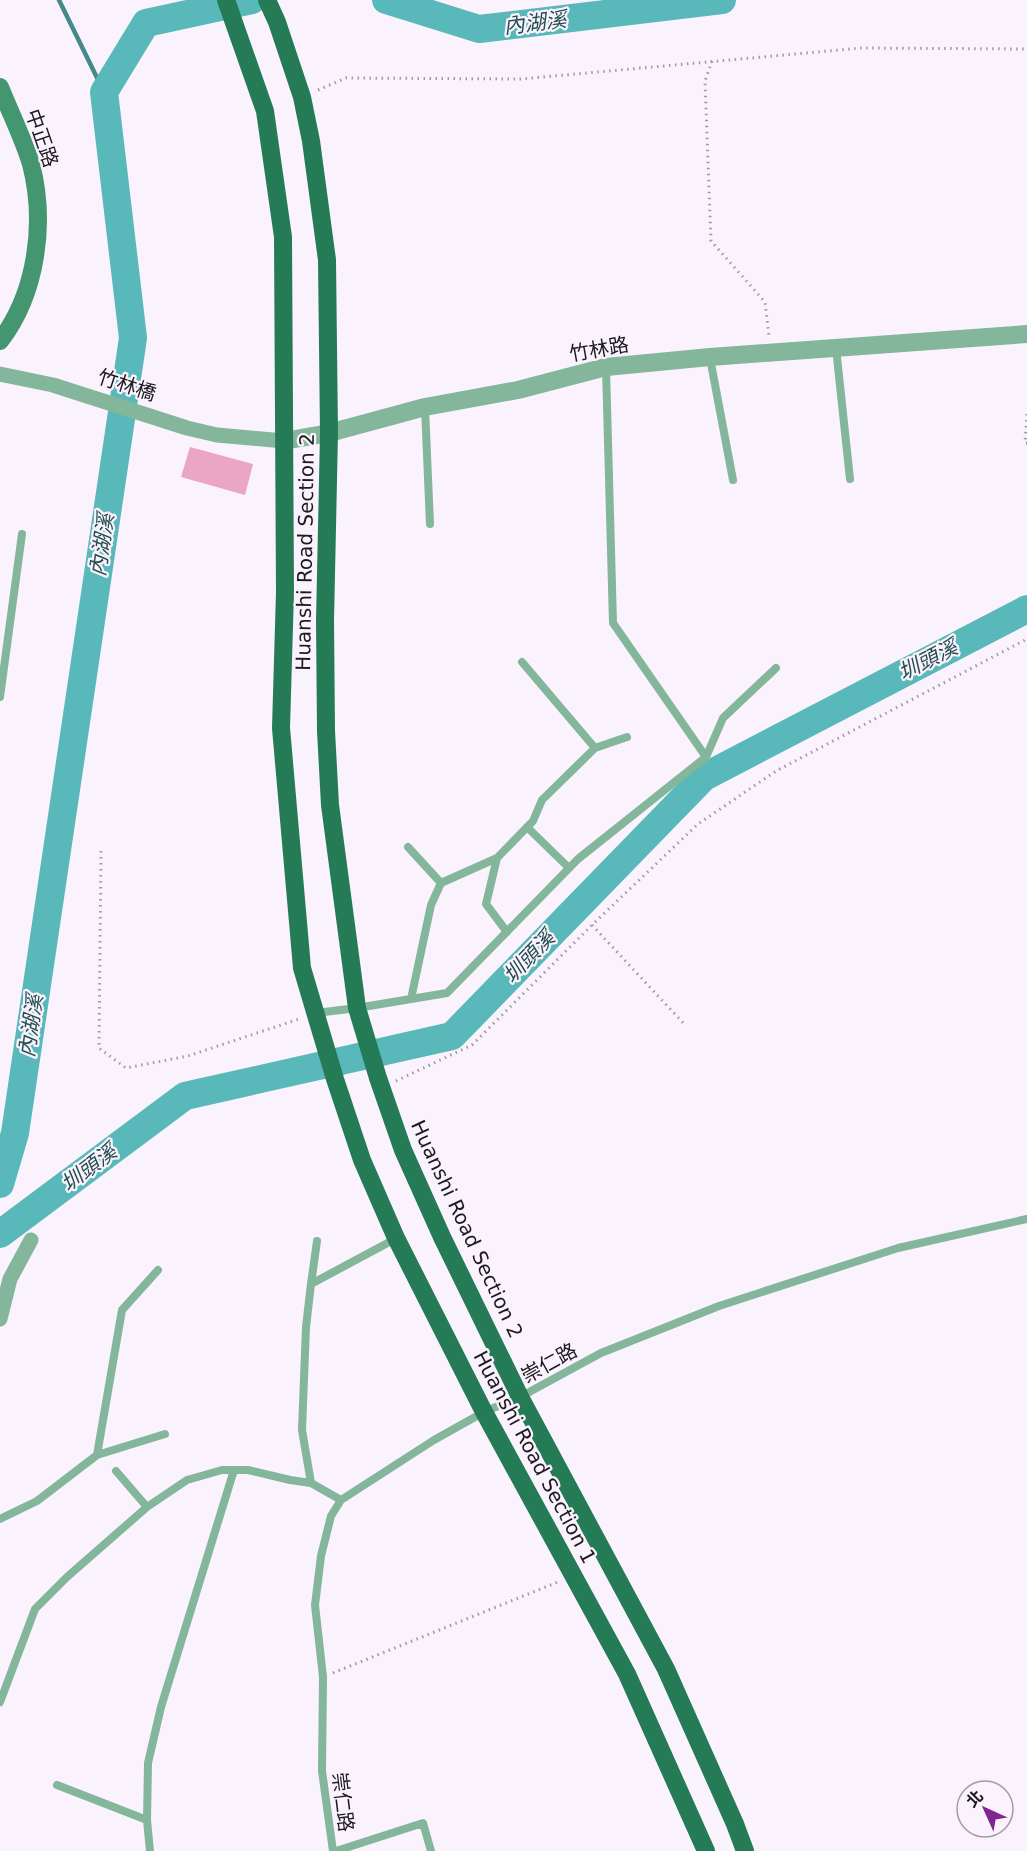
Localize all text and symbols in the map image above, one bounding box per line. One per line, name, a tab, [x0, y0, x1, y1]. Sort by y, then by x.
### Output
water label: 內湖溪	[502, 7, 571, 39]
street label: 中正路	[21, 106, 63, 170]
street label: 竹林路	[567, 332, 631, 366]
street label: 竹林橋	[95, 364, 159, 406]
street label: Huanshi Road Section 2	[291, 433, 319, 671]
water label: 內湖溪	[86, 509, 119, 578]
water label: 圳頭溪	[894, 634, 964, 685]
water label: 圳頭溪	[498, 924, 562, 988]
water label: 內湖溪	[15, 990, 48, 1059]
street label: Huanshi Road Section 2	[406, 1116, 528, 1342]
water label: 圳頭溪	[57, 1138, 124, 1197]
street label: 崇仁路	[517, 1338, 581, 1388]
street label: Huanshi Road Section 1	[469, 1346, 601, 1568]
street label: 崇仁路	[327, 1771, 359, 1833]
north arrow	[955, 1779, 1015, 1839]
text: 北	[962, 1786, 987, 1811]

